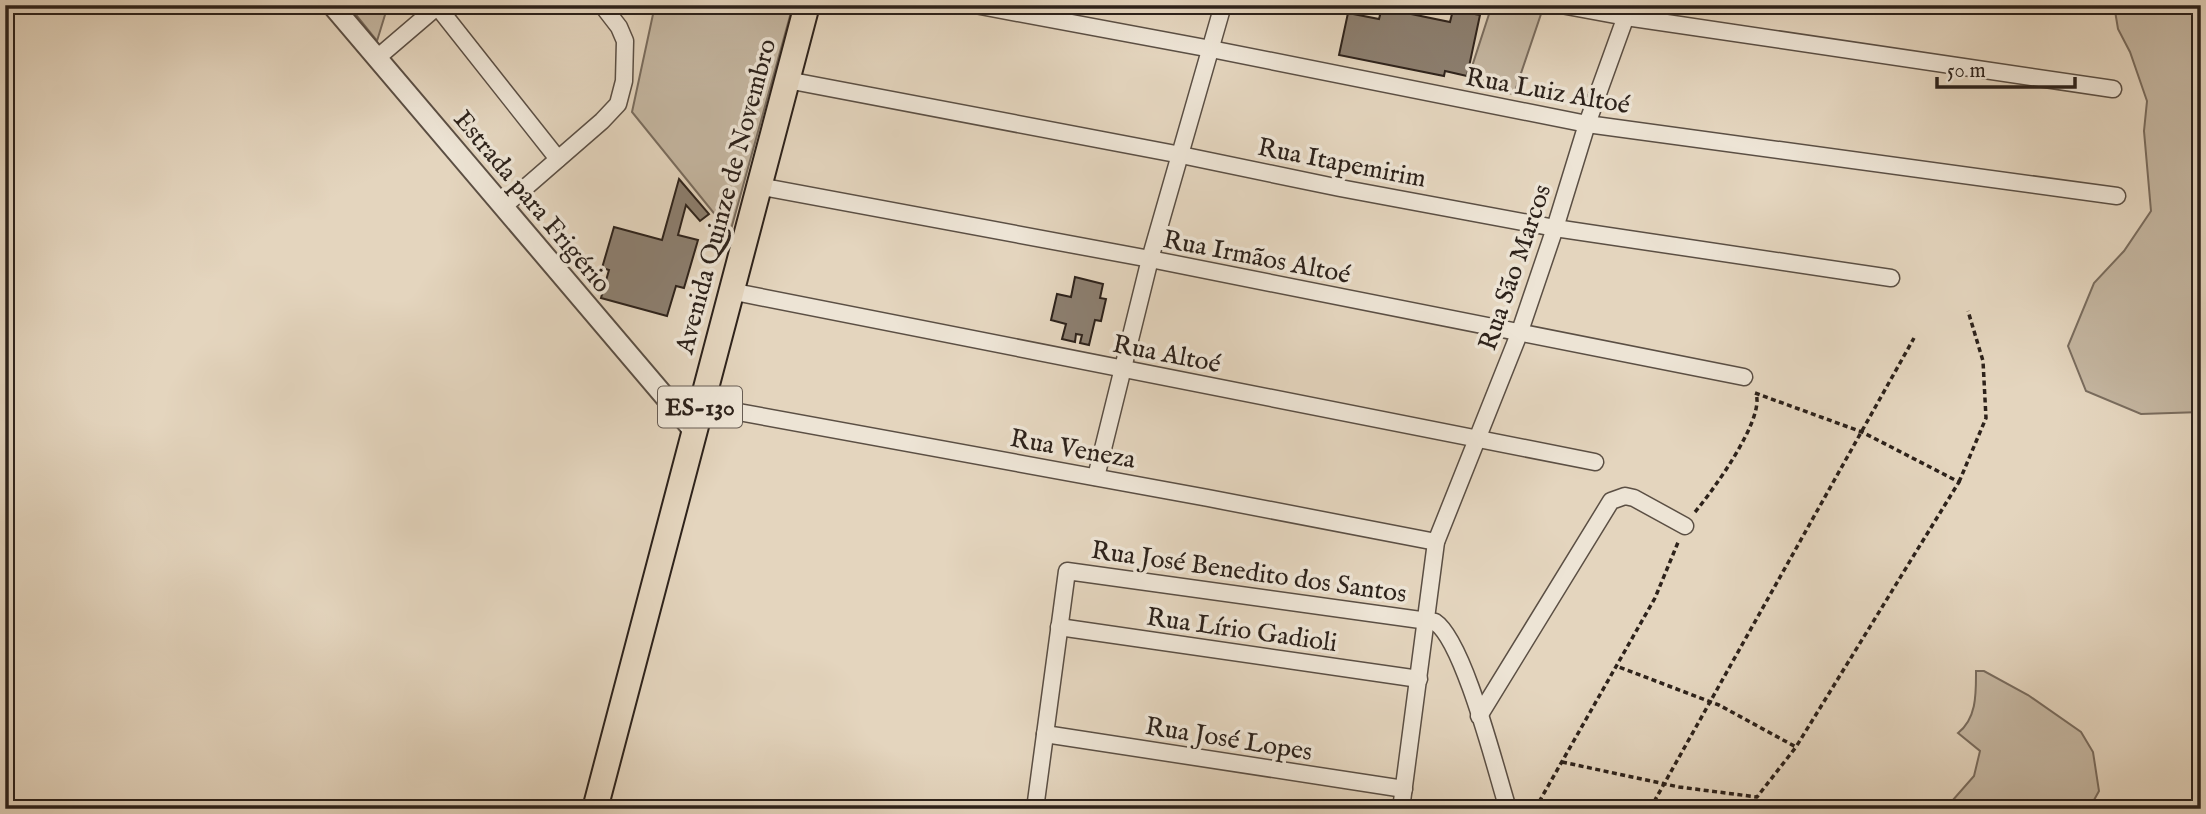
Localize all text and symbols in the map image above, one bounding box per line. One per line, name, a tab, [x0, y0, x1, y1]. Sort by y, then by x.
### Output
street label: Avenida Quinze de Novembro	[668, 35, 784, 358]
scale bar	[1937, 46, 2075, 90]
text: 50 m	[1947, 58, 1986, 85]
street label: Rua Luiz Altoé	[1463, 61, 1632, 122]
street label: Estrada para Frigério	[446, 104, 618, 300]
street label: Rua Itapemirim	[1255, 131, 1429, 196]
street label: Rua São Marcos	[1472, 180, 1559, 355]
street label: Rua Irmãos Altoé	[1160, 223, 1353, 292]
street label: Rua Altoé	[1110, 328, 1224, 381]
road number: ES-130	[658, 386, 742, 428]
street label: Rua Veneza	[1007, 422, 1139, 477]
street label: Rua José Benedito dos Santos	[1089, 534, 1409, 611]
street label: Rua Lírio Gadioli	[1144, 601, 1339, 660]
street label: Rua José Lopes	[1143, 710, 1315, 769]

